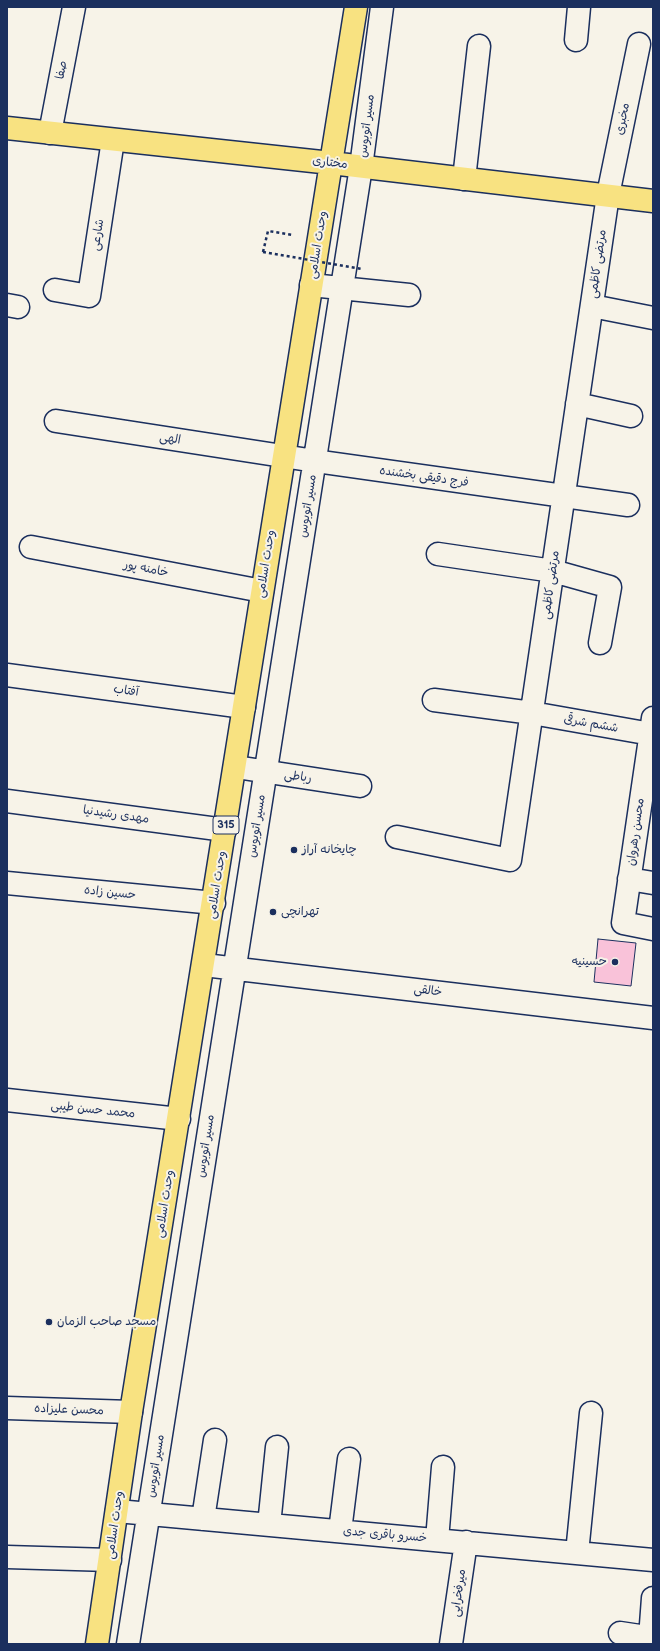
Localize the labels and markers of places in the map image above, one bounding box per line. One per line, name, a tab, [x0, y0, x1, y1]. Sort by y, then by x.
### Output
place label: چایخانه آراز	[302, 843, 357, 857]
marker: چایخانه آراز	[289, 845, 299, 855]
place label: تهرانچی	[281, 905, 319, 919]
marker: تهرانچی	[268, 907, 278, 917]
place label: حسینیه	[572, 955, 607, 969]
marker: حسینیه	[610, 957, 620, 967]
place label: مسجد صاحب الزمان	[57, 1315, 156, 1329]
marker: مسجد صاحب الزمان	[44, 1317, 54, 1327]

